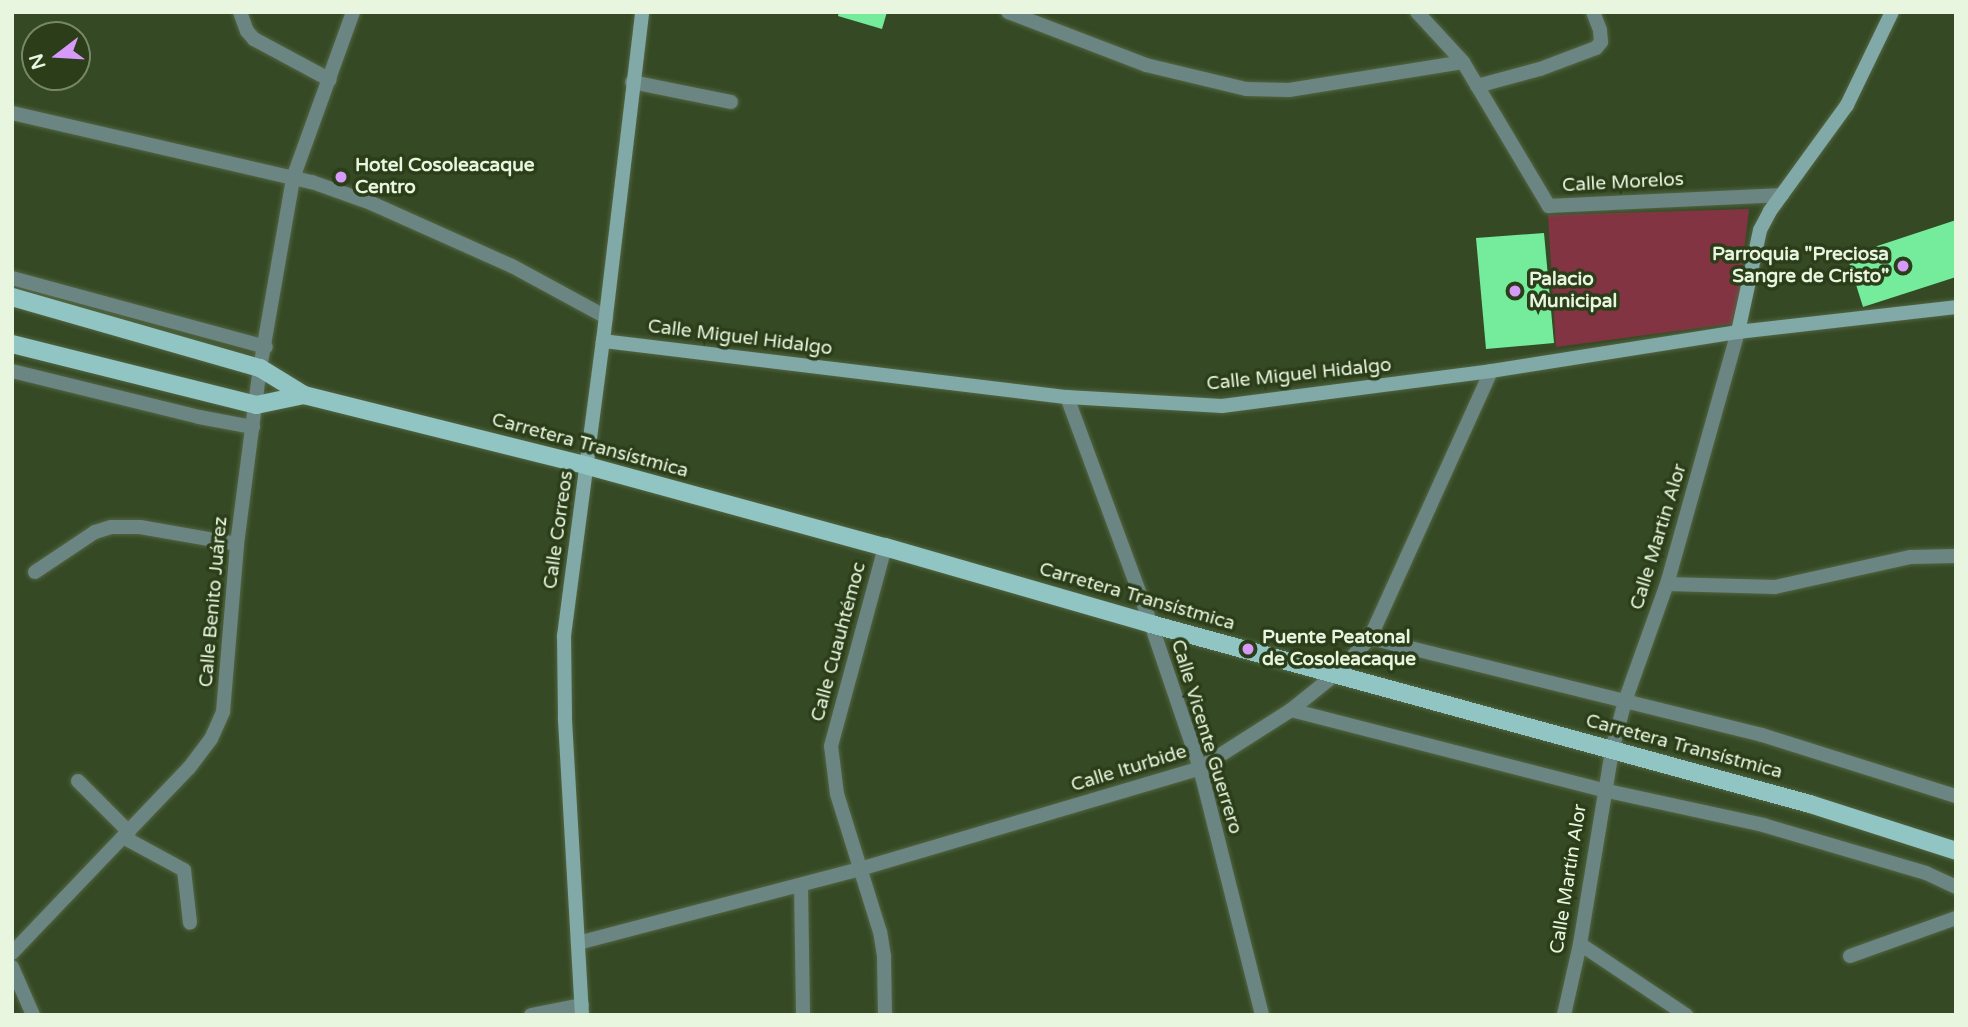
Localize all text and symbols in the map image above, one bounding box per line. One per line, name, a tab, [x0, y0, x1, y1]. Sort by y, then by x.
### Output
north arrow	[21, 21, 91, 91]
text: N	[25, 51, 51, 72]
place label: Hotel Cosoleacaque Centro	[355, 155, 535, 199]
street label: Calle Morelos	[1562, 168, 1684, 198]
marker: Hotel Cosoleacaque Centro	[333, 169, 349, 185]
place label: Parroquia "Preciosa Sangre de Cristo"	[1712, 244, 1889, 288]
marker: Parroquia "Preciosa Sangre de Cristo"	[1895, 258, 1911, 274]
place label: Palacio Municipal	[1529, 269, 1617, 313]
marker: Palacio Municipal	[1507, 283, 1523, 299]
street label: Calle Miguel Hidalgo	[646, 315, 834, 361]
street label: Calle Miguel Hidalgo	[1205, 354, 1393, 396]
street label: Carretera Transístmica	[489, 409, 691, 483]
street label: Calle Martin Alor	[1626, 461, 1692, 613]
street label: Calle Correos	[539, 469, 579, 591]
street label: Calle Benito Juárez	[195, 516, 233, 688]
street label: Carretera Transístmica	[1036, 558, 1238, 636]
street label: Calle Cuauhtémoc	[807, 560, 871, 724]
place label: Puente Peatonal de Cosoleacaque	[1262, 627, 1416, 671]
street label: Calle Vicente Guerrero	[1166, 637, 1246, 837]
marker: Puente Peatonal de Cosoleacaque	[1240, 641, 1256, 657]
street label: Carretera Transístmica	[1583, 710, 1785, 784]
street label: Calle Iturbide	[1068, 741, 1190, 797]
street label: Calle Martín Alor	[1546, 802, 1592, 956]

